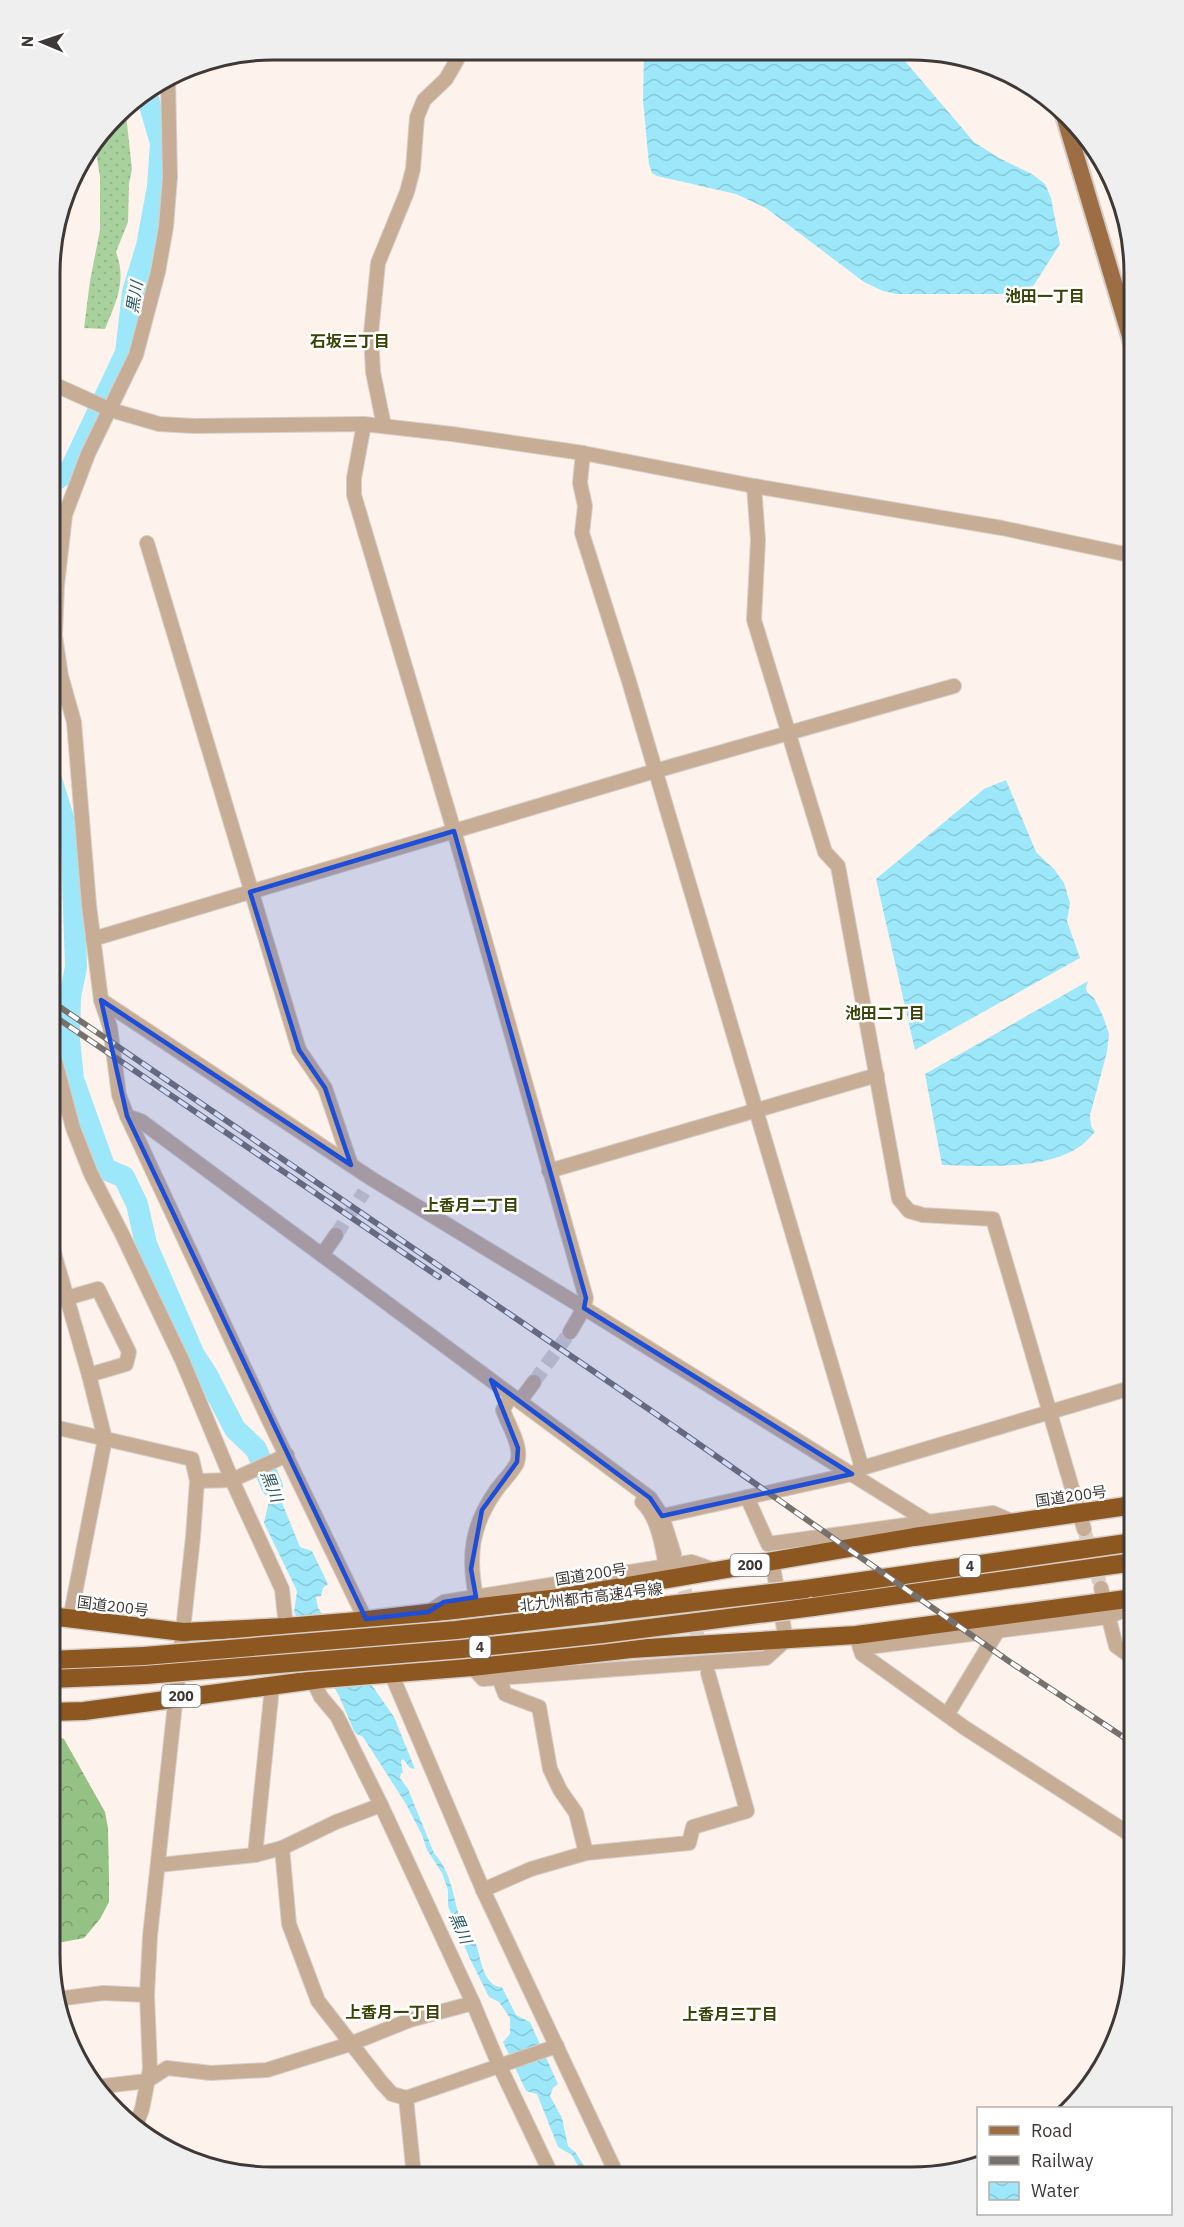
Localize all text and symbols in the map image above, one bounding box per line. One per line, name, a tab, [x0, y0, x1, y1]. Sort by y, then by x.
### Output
north arrow	[12, 12, 72, 72]
text: N	[17, 35, 37, 48]
water label: 黒川	[122, 278, 147, 314]
district label: 池田一丁目	[1005, 286, 1085, 306]
district label: 石坂三丁目	[310, 331, 390, 351]
district label: 池田二丁目	[845, 1003, 925, 1023]
district label: 上香月二丁目	[423, 1195, 519, 1215]
water label: 黒川	[257, 1467, 288, 1506]
street label: 国道200号	[1034, 1482, 1108, 1510]
road number: 200	[730, 1554, 770, 1576]
road number: 4	[960, 1555, 980, 1577]
street label: 国道200号	[554, 1559, 628, 1589]
street label: 北九州都市高速4号線	[518, 1579, 664, 1615]
street label: 国道200号	[76, 1592, 150, 1620]
road number: 4	[470, 1636, 490, 1658]
road number: 200	[162, 1685, 201, 1707]
water label: 黒川	[446, 1909, 477, 1948]
district label: 上香月一丁目	[345, 2002, 441, 2022]
district label: 上香月三丁目	[682, 2004, 778, 2024]
legend	[977, 2107, 1172, 2215]
text: Road	[1031, 2119, 1072, 2142]
text: Railway	[1031, 2149, 1093, 2172]
text: Water	[1031, 2179, 1080, 2202]

